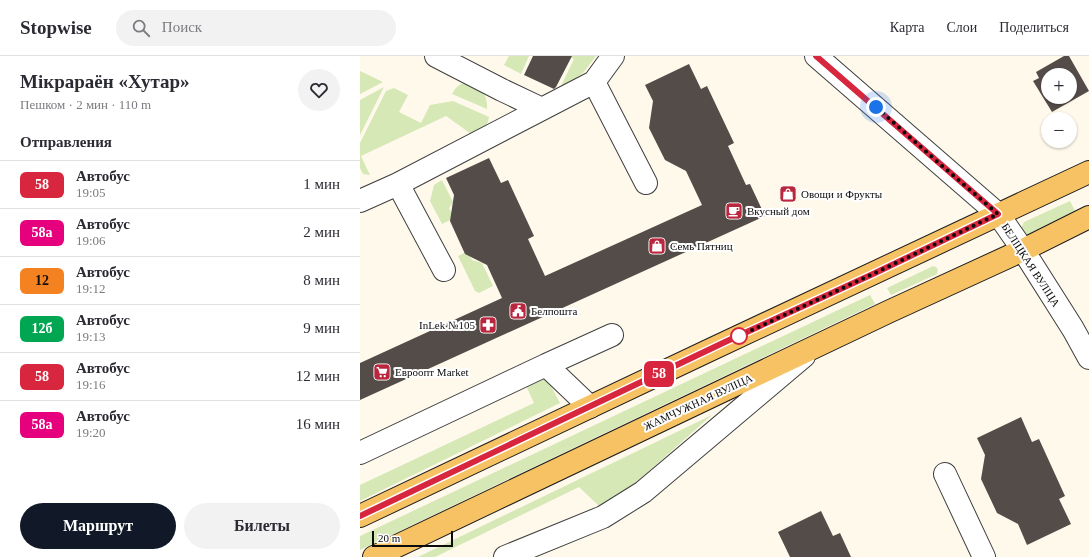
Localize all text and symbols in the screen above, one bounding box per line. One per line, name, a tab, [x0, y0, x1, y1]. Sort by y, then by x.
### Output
search box	[116, 10, 396, 46]
text: Stopwise	[20, 17, 92, 38]
icon: search	[130, 17, 152, 39]
text: Поиск	[162, 19, 202, 35]
text: Карта	[890, 20, 924, 35]
text: Слои	[946, 20, 977, 35]
text: Поделиться	[999, 20, 1069, 35]
map controls	[1041, 68, 1077, 148]
button: +	[1041, 68, 1077, 104]
button: heart	[298, 69, 340, 111]
text: Мікрараён «Хутар»	[20, 71, 190, 92]
text: Пешком · 2 мин · 110 m	[20, 97, 151, 112]
your location	[866, 97, 886, 117]
button: −	[1041, 112, 1077, 148]
text: Отправления	[20, 134, 112, 150]
text: Автобус	[76, 168, 130, 184]
text: 1 мин	[303, 176, 340, 192]
text: 58	[35, 177, 49, 192]
shop icon: Овощи и Фрукты	[778, 184, 798, 204]
text: 19:05	[76, 185, 106, 200]
place label: Овощи и Фрукты	[801, 188, 883, 200]
cafe icon: Вкусный дом	[724, 201, 744, 221]
place label: Вкусный дом	[747, 205, 810, 217]
text: Автобус	[76, 216, 130, 232]
street label: БЕЛІЦКАЯ ВУЛІЦА	[999, 221, 1063, 309]
text: 2 мин	[303, 224, 340, 240]
text: 58а	[32, 225, 53, 240]
text: 19:06	[76, 233, 106, 248]
shop icon: Семь Пятниц	[647, 236, 667, 256]
place label: Семь Пятниц	[670, 240, 733, 252]
text: Автобус	[76, 264, 130, 280]
text: 8 мин	[303, 272, 340, 288]
text: 12	[35, 273, 49, 288]
text: 19:12	[76, 281, 106, 296]
public building icon: Белпошта	[508, 301, 528, 321]
place label: Белпошта	[531, 305, 577, 317]
text: Автобус	[76, 312, 130, 328]
pharmacy icon: InLek №105	[478, 315, 498, 335]
place label: InLek №105	[419, 319, 475, 331]
text: 9 мин	[303, 320, 340, 336]
text: 12б	[32, 321, 53, 336]
unlabelled marker	[730, 327, 748, 345]
text: 19:13	[76, 329, 106, 344]
text: Автобус	[76, 360, 130, 376]
line badge: 58	[641, 361, 677, 387]
supermarket icon: Евроопт Market	[372, 362, 392, 382]
place label: Евроопт Market	[395, 366, 469, 378]
text: 58	[652, 366, 666, 381]
text: 12 мин	[296, 368, 340, 384]
text: 58	[35, 369, 49, 384]
street label: ЖАМЧУЖНАЯ ВУЛІЦА	[642, 372, 754, 432]
text: 19:16	[76, 377, 106, 392]
text: Автобус	[76, 408, 130, 424]
text: 16 мин	[296, 416, 340, 432]
text: 58а	[32, 417, 53, 432]
text: 19:20	[76, 425, 106, 440]
button: Маршрут	[20, 503, 176, 549]
button: Билеты	[184, 503, 340, 549]
scale bar	[372, 529, 453, 548]
text: 20 m	[378, 532, 400, 544]

